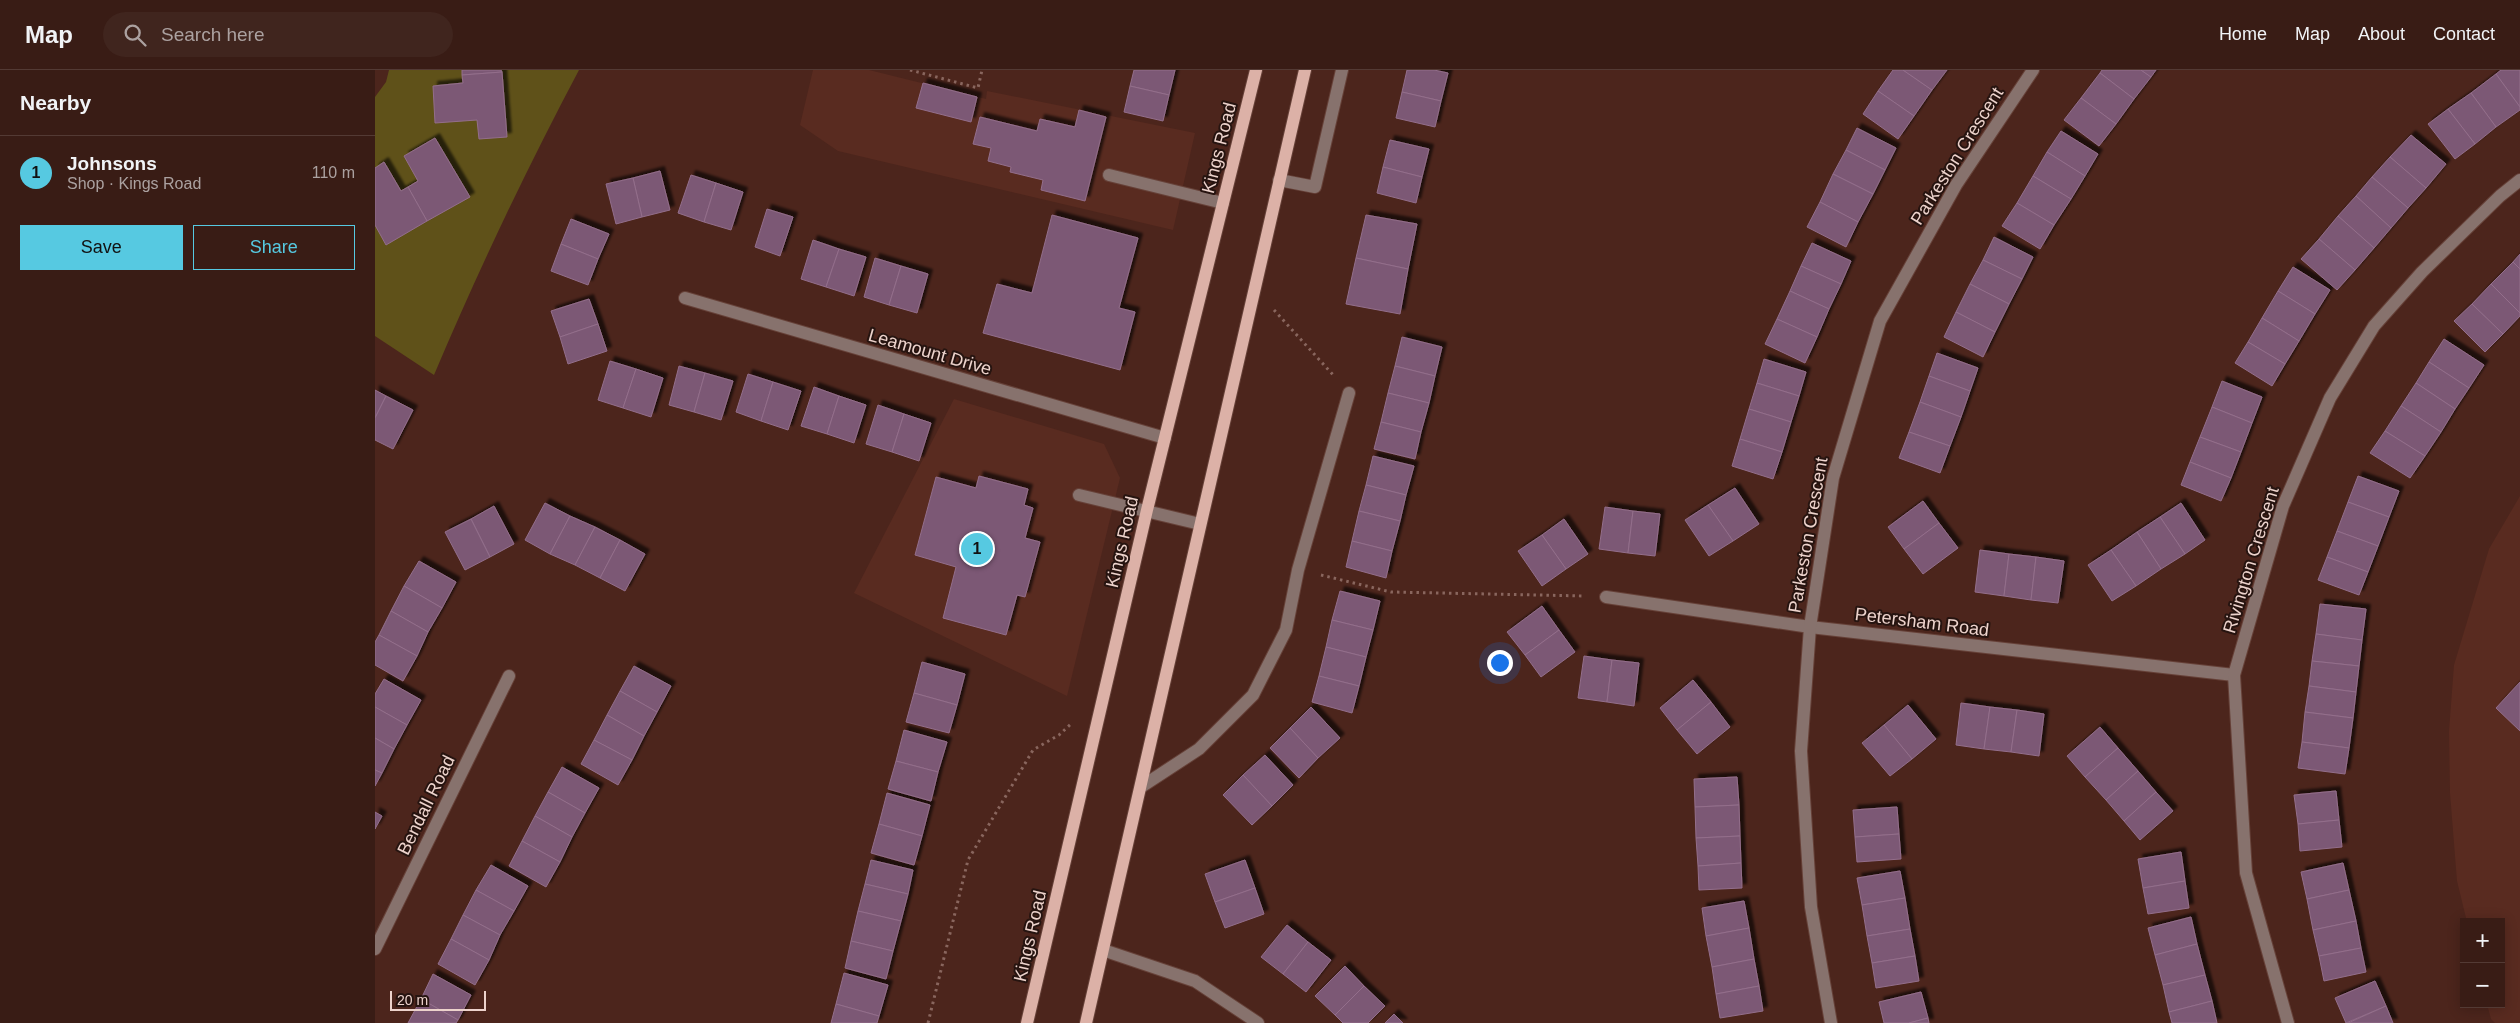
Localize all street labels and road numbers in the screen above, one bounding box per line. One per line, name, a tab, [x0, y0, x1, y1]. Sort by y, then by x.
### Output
street label: Parkeston Crescent	[1907, 84, 2007, 228]
street label: Kings Road	[1198, 100, 1240, 196]
street label: Leamount Drive	[866, 325, 994, 379]
street label: Parkeston Crescent	[1784, 455, 1832, 615]
street label: Rivington Crescent	[2219, 484, 2283, 636]
street label: Kings Road	[1102, 494, 1142, 590]
street label: Petersham Road	[1854, 604, 1990, 640]
street label: Bendall Road	[393, 752, 459, 858]
street label: Kings Road	[1010, 888, 1050, 984]

